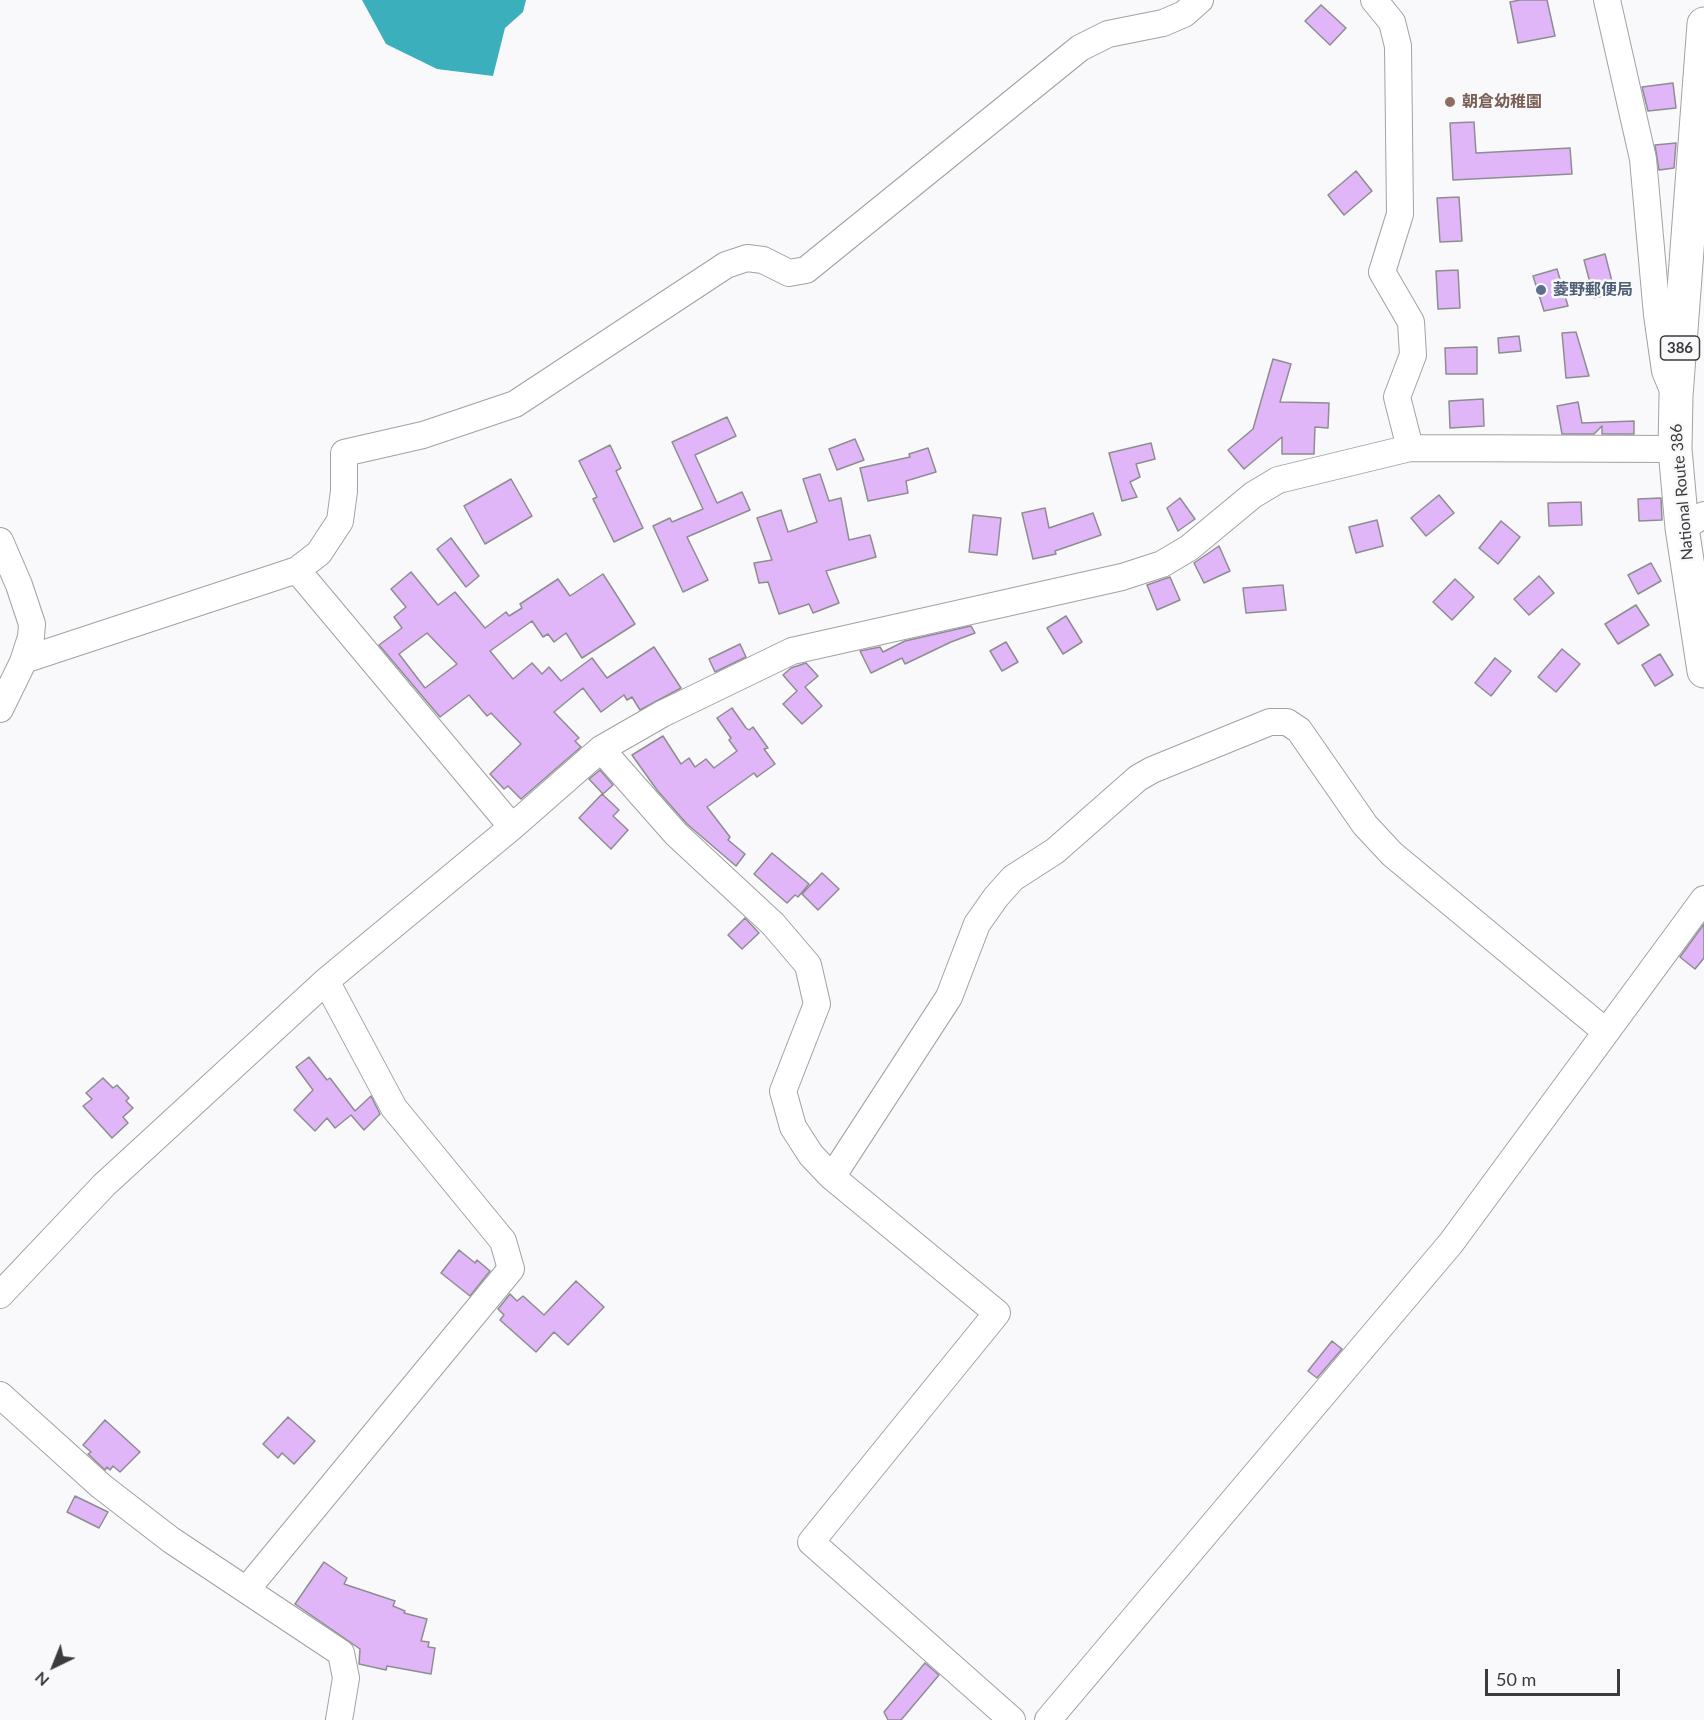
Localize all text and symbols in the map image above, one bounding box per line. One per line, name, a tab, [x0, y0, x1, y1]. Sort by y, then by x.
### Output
place label: 朝倉幼稚園	[1462, 92, 1542, 112]
marker: 朝倉幼稚園	[1443, 95, 1457, 109]
place label: 菱野郵便局	[1553, 280, 1633, 300]
marker: 菱野郵便局	[1534, 283, 1548, 297]
road number: 386	[1660, 336, 1700, 360]
street label: National Route 386	[1666, 423, 1698, 561]
north arrow	[24, 1636, 84, 1696]
scale bar	[1488, 1657, 1623, 1695]
text: N	[30, 1668, 52, 1691]
text: 50 m	[1496, 1668, 1536, 1690]

